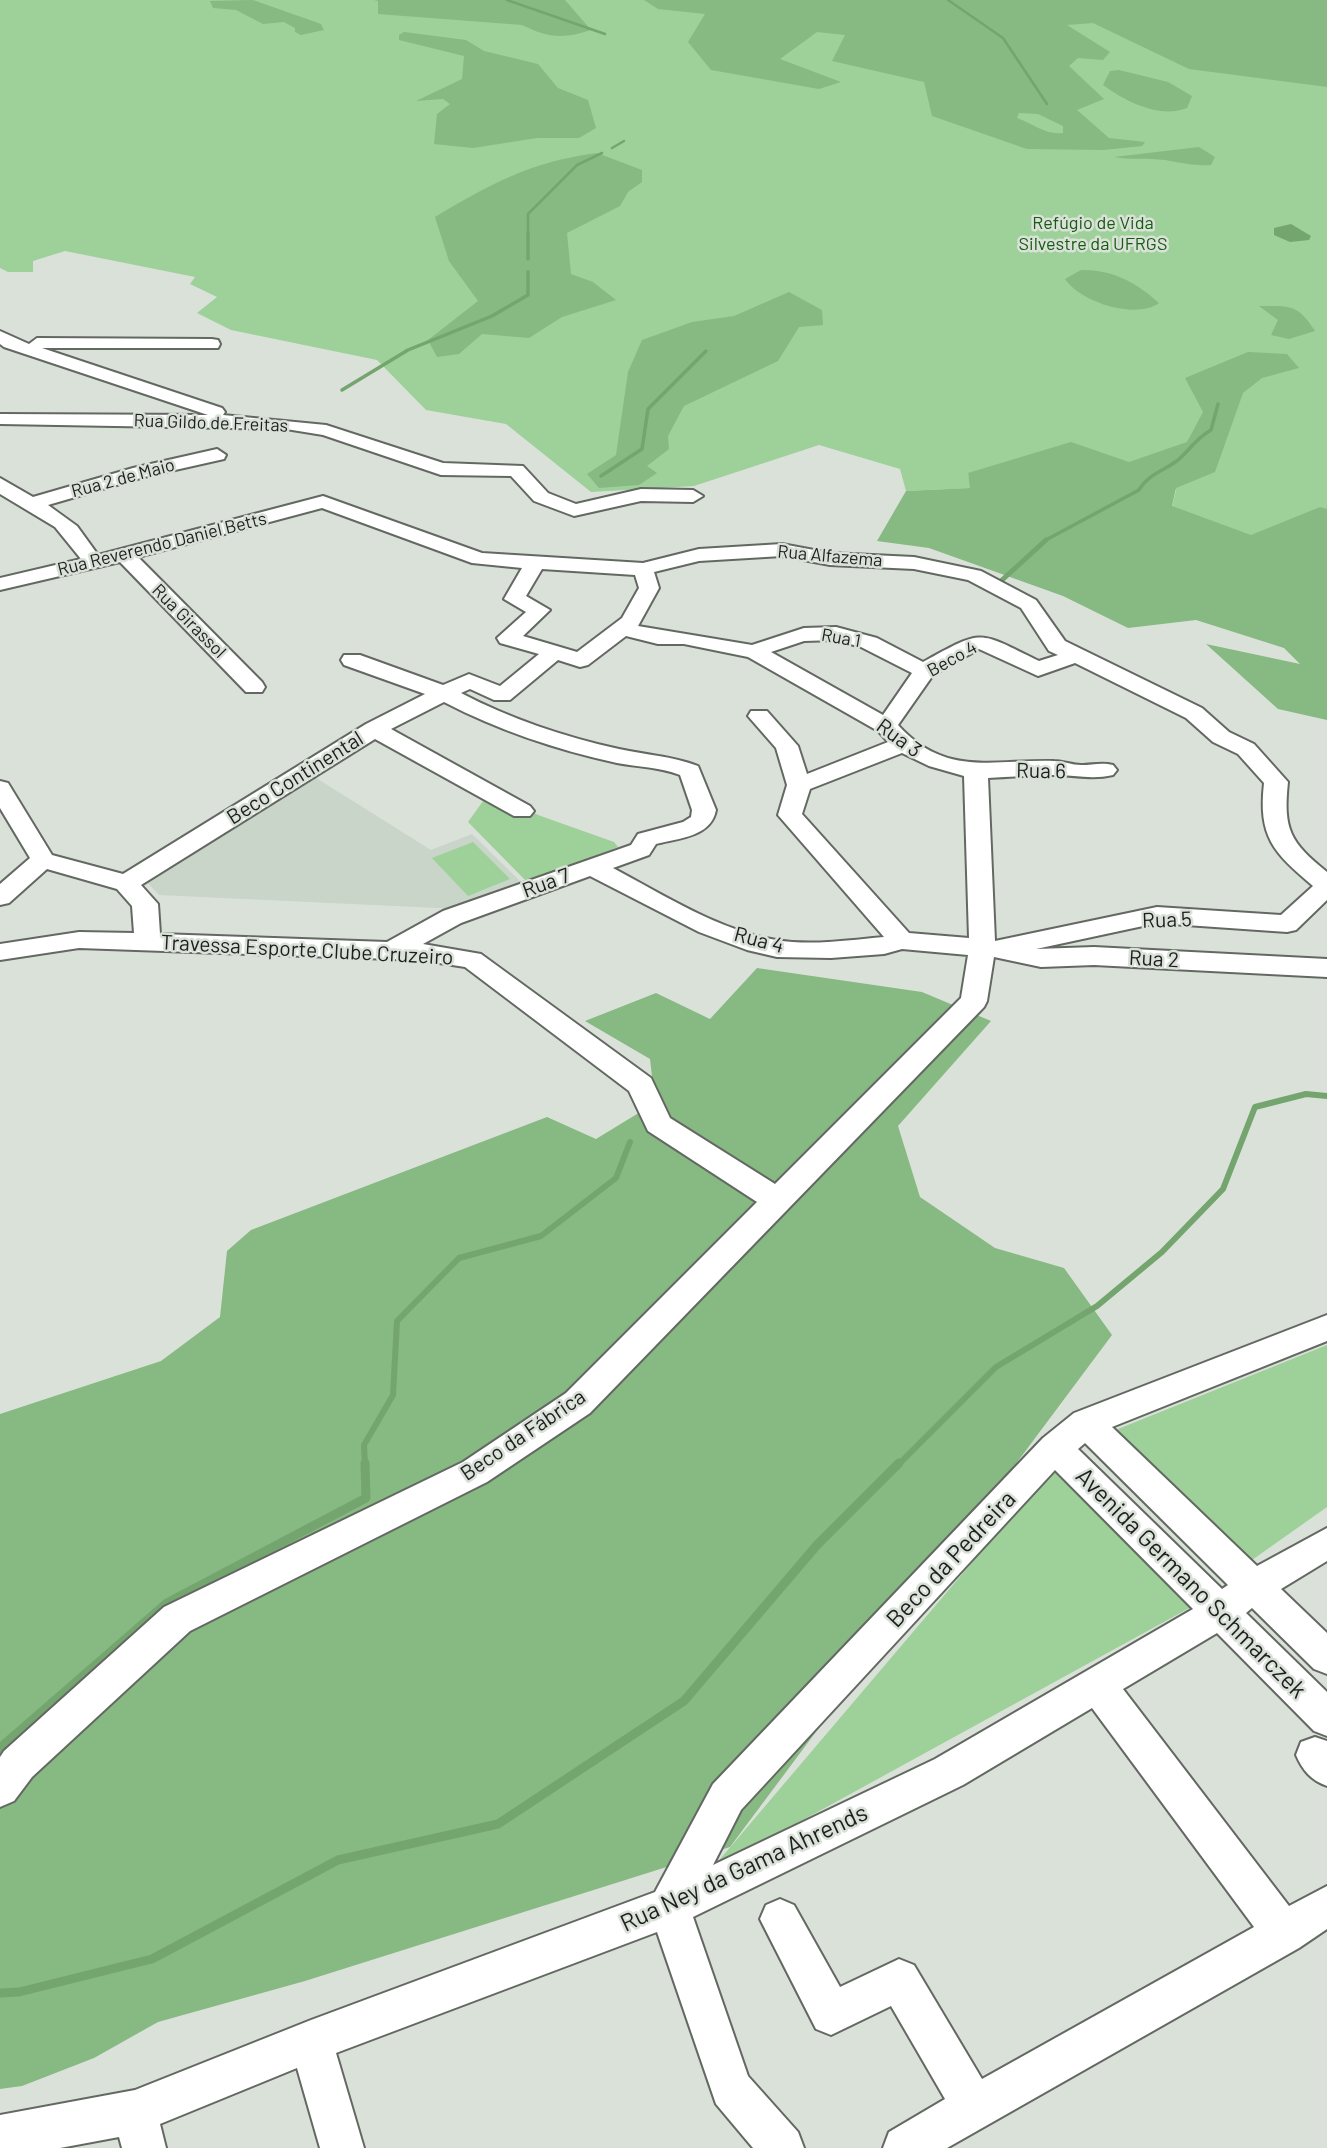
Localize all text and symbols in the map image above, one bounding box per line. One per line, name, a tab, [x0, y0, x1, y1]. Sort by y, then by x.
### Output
park label: Refúgio de Vida Silvestre da UFRGS	[1019, 212, 1167, 255]
street label: Rua Gildo de Freitas	[133, 410, 289, 436]
street label: Rua 2 de Maio	[69, 454, 177, 502]
street label: Rua Reverendo Daniel Betts	[55, 508, 269, 580]
street label: Rua Alfazema	[777, 541, 883, 571]
street label: Rua Girassol	[147, 579, 231, 663]
street label: Rua 1	[820, 624, 862, 652]
street label: Beco 4	[923, 637, 981, 681]
street label: Rua 3	[871, 713, 927, 763]
street label: Beco Continental	[222, 726, 368, 830]
street label: Rua 6	[1016, 758, 1066, 784]
street label: Rua 7	[519, 863, 573, 903]
street label: Rua 5	[1142, 907, 1192, 933]
street label: Rua 4	[731, 921, 787, 959]
street label: Travessa Esporte Clube Cruzeiro	[160, 930, 454, 970]
street label: Rua 2	[1128, 945, 1180, 973]
street label: Beco da Fábrica	[456, 1384, 590, 1486]
street label: Avenida Germano Schmarczek	[1070, 1462, 1312, 1704]
street label: Beco da Pedreira	[880, 1485, 1022, 1633]
street label: Rua Ney da Gama Ahrends	[616, 1798, 872, 1938]

